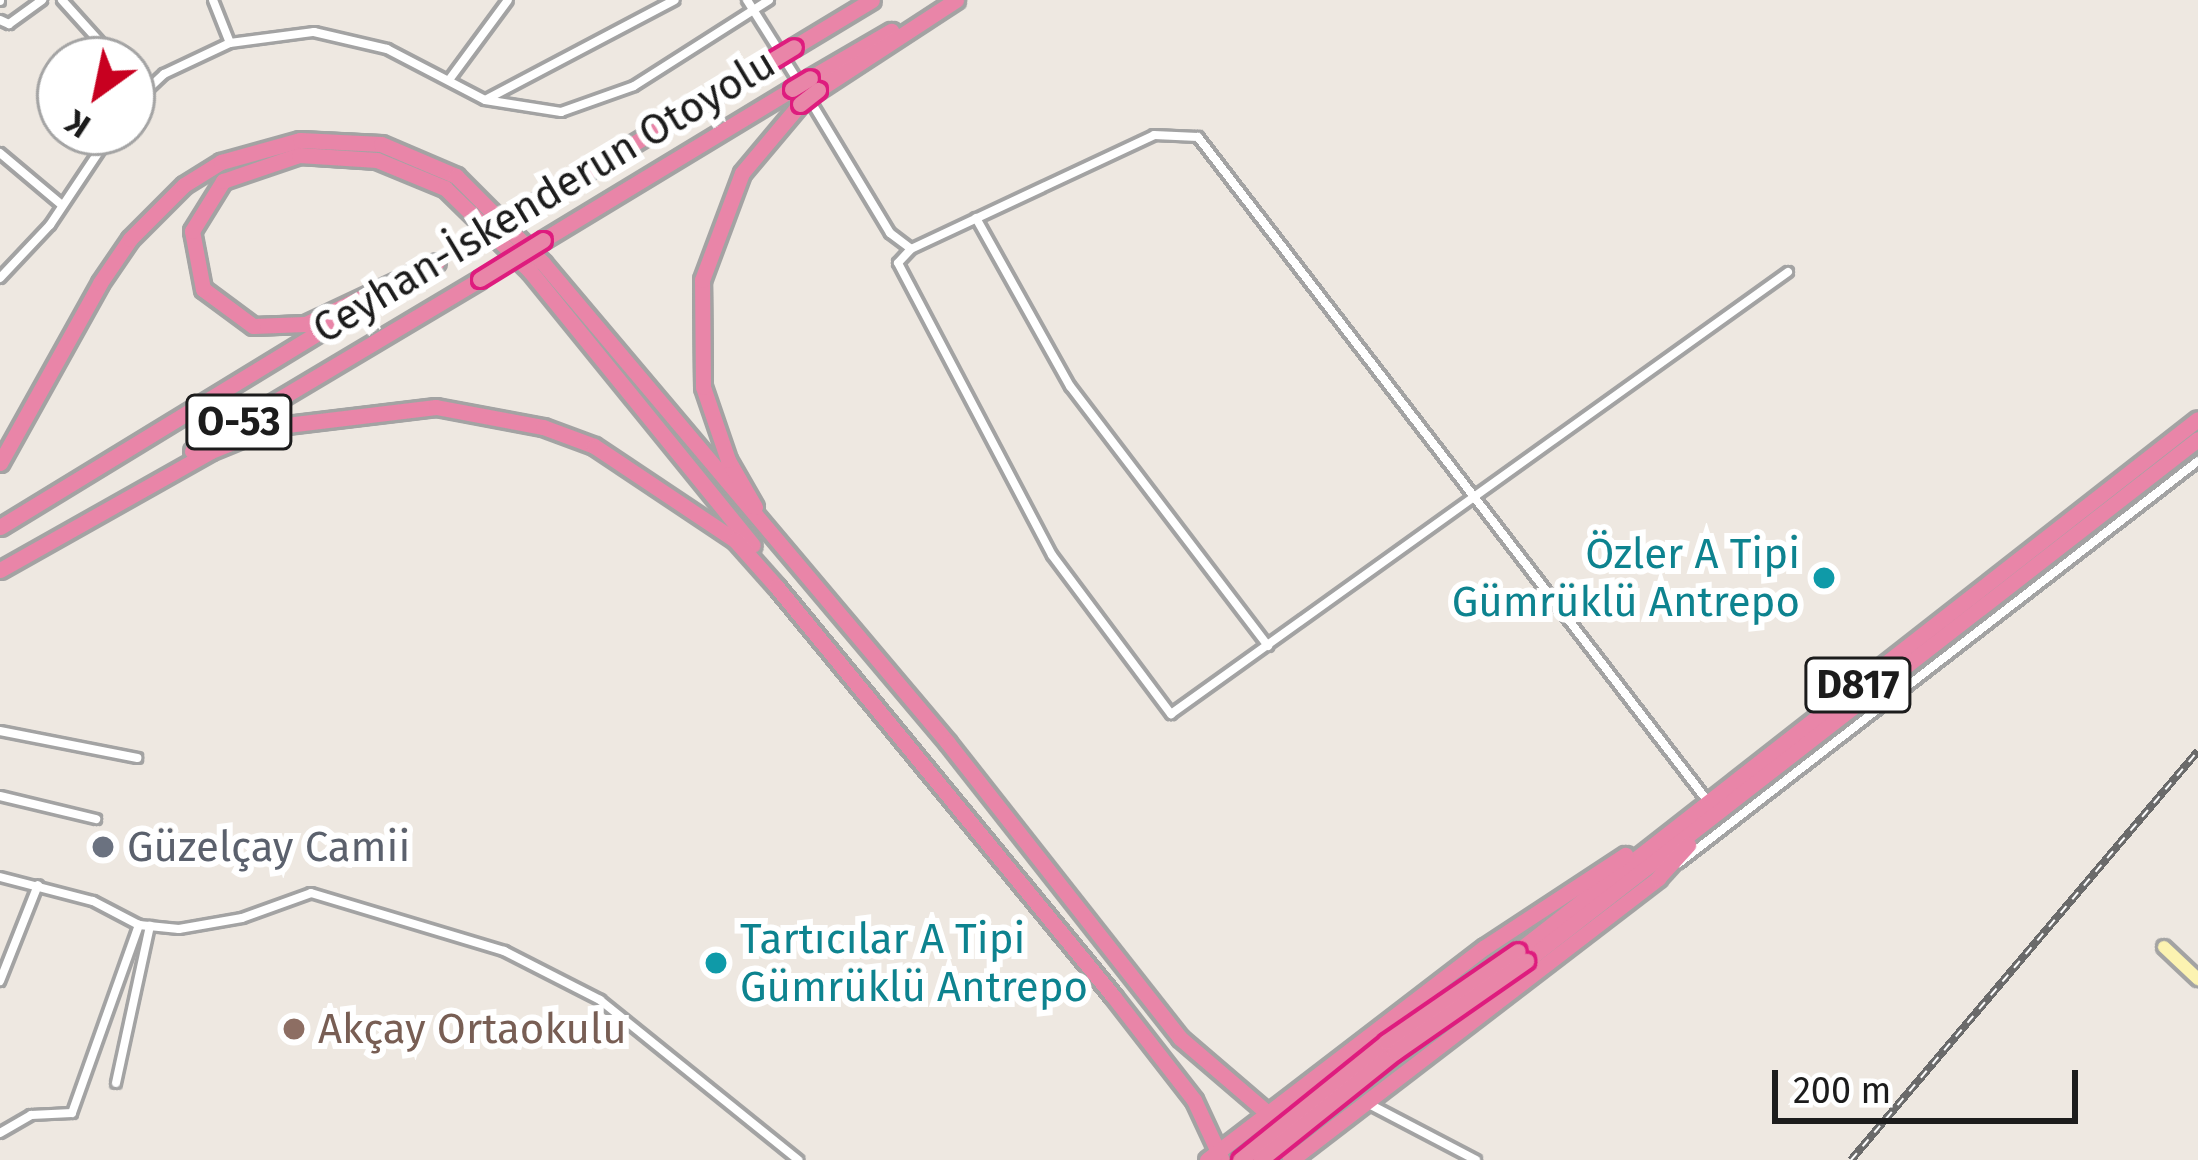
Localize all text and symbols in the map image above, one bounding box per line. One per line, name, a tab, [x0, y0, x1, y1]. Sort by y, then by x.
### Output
north arrow	[36, 36, 156, 156]
street label: Ceyhan-İskenderun Otoyolu	[304, 38, 784, 354]
text: K	[58, 101, 98, 146]
road number: O-53	[185, 389, 293, 455]
place label: Özler A Tipi Gümrüklü Antrepo	[1452, 529, 1800, 628]
marker: Özler A Tipi Gümrüklü Antrepo	[1811, 565, 1837, 591]
road number: D817	[1804, 652, 1912, 718]
place label: Güzelçay Camii	[127, 822, 410, 872]
marker: Güzelçay Camii	[90, 834, 116, 860]
place label: Tartıcılar A Tipi Gümrüklü Antrepo	[740, 914, 1088, 1012]
marker: Tartıcılar A Tipi Gümrüklü Antrepo	[703, 950, 729, 976]
place label: Akçay Ortaokulu	[318, 1004, 627, 1054]
marker: Akçay Ortaokulu	[281, 1016, 307, 1042]
scale bar	[1778, 1046, 2084, 1120]
text: 200 m	[1793, 1069, 1891, 1113]

